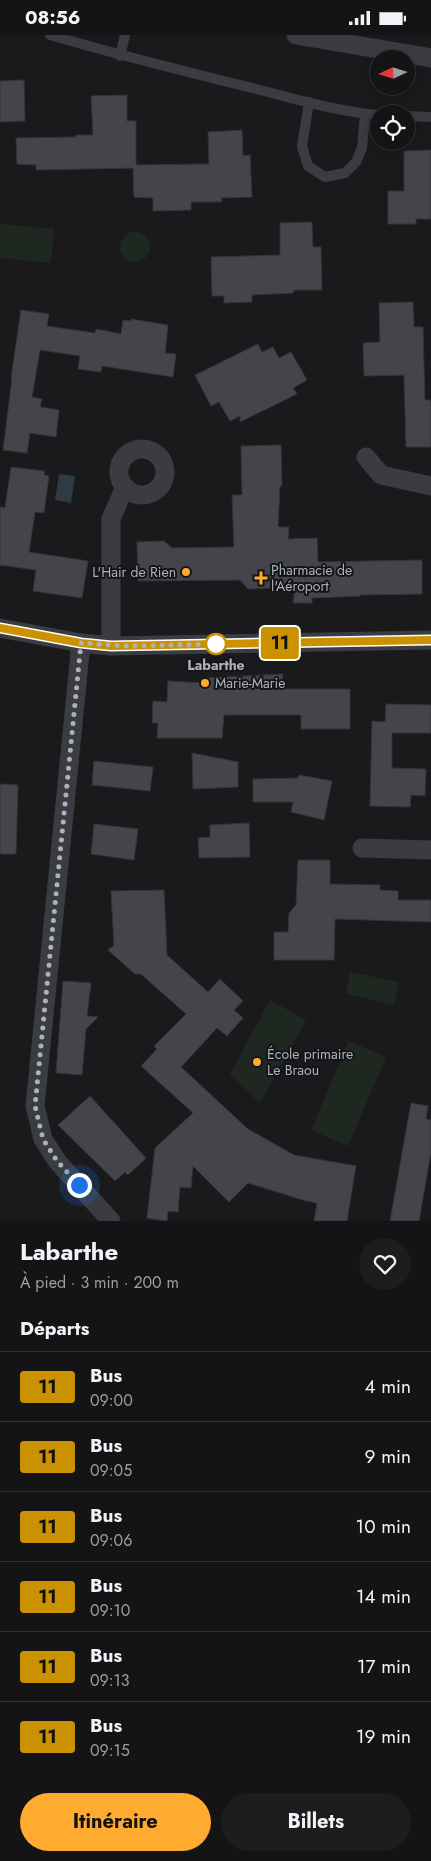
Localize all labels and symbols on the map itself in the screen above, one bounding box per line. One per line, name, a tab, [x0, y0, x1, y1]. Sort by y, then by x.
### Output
north arrow	[370, 50, 415, 95]
place label: Pharmacie de l'Aéroport	[271, 560, 352, 596]
place label: L'Hair de Rien	[92, 562, 176, 582]
marker: L'Hair de Rien	[180, 566, 192, 578]
marker: Pharmacie de l'Aéroport	[255, 572, 267, 584]
line badge: 11	[258, 627, 302, 659]
marker: Labarthe	[205, 633, 227, 655]
place label: Labarthe	[187, 655, 245, 675]
place label: Marie-Marie	[215, 673, 285, 693]
marker: Marie-Marie	[199, 677, 211, 689]
place label: École primaire Le Braou	[267, 1044, 353, 1080]
marker: École primaire Le Braou	[251, 1056, 263, 1068]
your location	[67, 1173, 92, 1198]

